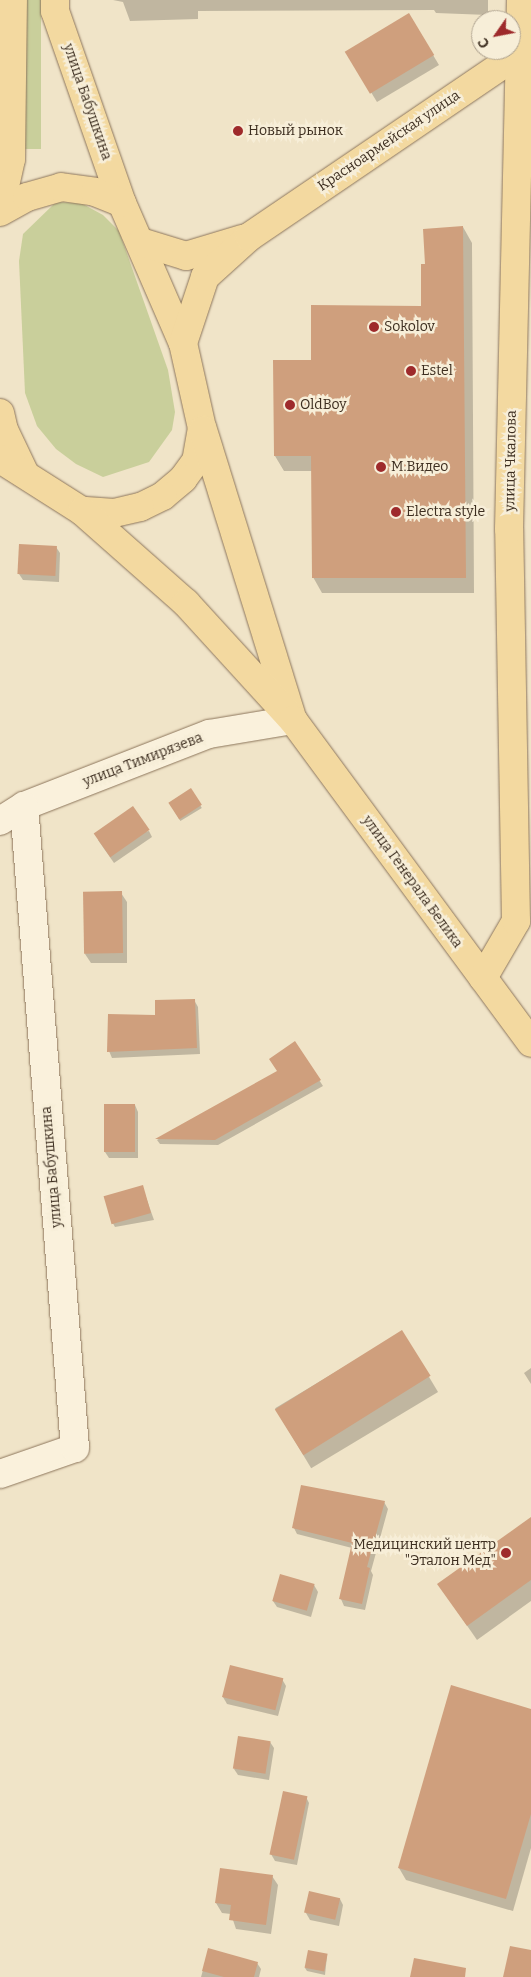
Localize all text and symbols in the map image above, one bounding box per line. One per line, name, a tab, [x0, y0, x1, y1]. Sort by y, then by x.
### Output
north arrow	[471, 10, 521, 60]
text: С	[474, 35, 493, 51]
street label: улица Бабушкина	[59, 42, 115, 162]
street label: Красноармейская улица	[315, 87, 463, 195]
place label: Новый рынок	[248, 123, 343, 139]
marker: Новый рынок	[232, 125, 244, 137]
place label: Sokolov	[384, 319, 435, 335]
marker: Sokolov	[368, 321, 380, 333]
place label: Estel	[421, 363, 453, 379]
marker: Estel	[405, 365, 417, 377]
place label: OldBoy	[300, 397, 347, 413]
marker: OldBoy	[284, 399, 296, 411]
street label: улица Чкалова	[502, 410, 520, 512]
place label: М.Видео	[391, 459, 448, 475]
marker: М.Видео	[375, 461, 387, 473]
place label: Electra style	[406, 504, 485, 520]
marker: Electra style	[390, 506, 402, 518]
street label: улица Тимирязева	[81, 729, 205, 791]
street label: улица Генерала Белика	[358, 813, 466, 951]
street label: улица Бабушкина	[38, 1106, 66, 1228]
place label: Медицинский центр "Эталон Мед"	[353, 1537, 496, 1570]
marker: Медицинский центр "Эталон Мед"	[500, 1547, 512, 1559]

